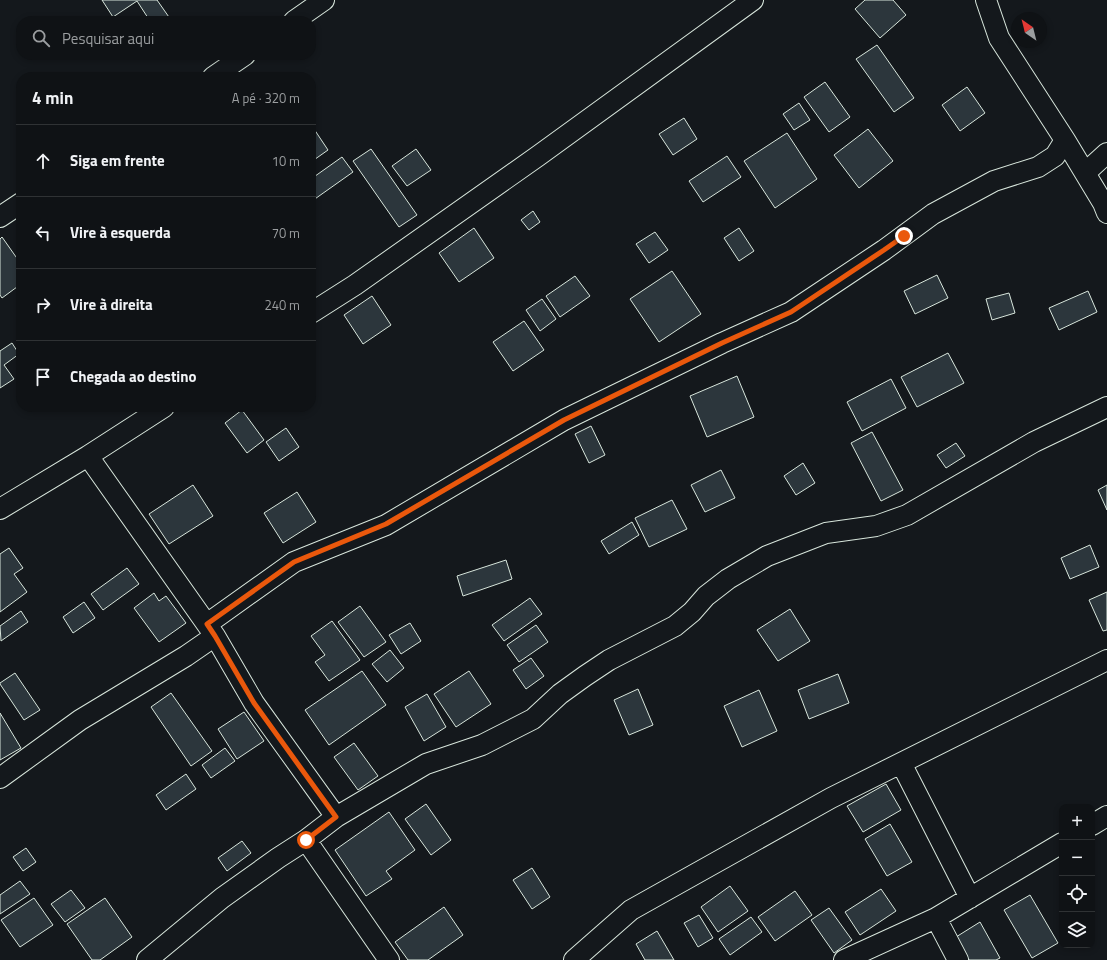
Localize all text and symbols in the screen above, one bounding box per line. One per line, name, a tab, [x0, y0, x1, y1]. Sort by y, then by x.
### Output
north arrow	[1011, 12, 1047, 48]
search box	[16, 16, 316, 60]
icon: search	[30, 27, 52, 49]
text: Pesquisar aqui	[62, 27, 154, 50]
text: 4 min	[32, 85, 73, 111]
text: A pé · 320 m	[232, 88, 300, 108]
text: Siga em frente	[70, 149, 165, 172]
icon: ahead	[32, 150, 54, 172]
text: 10 m	[272, 151, 300, 171]
text: Vire à esquerda	[70, 221, 171, 244]
icon: left	[32, 222, 54, 244]
text: 70 m	[272, 223, 300, 243]
route end	[895, 227, 913, 245]
text: Vire à direita	[70, 293, 153, 316]
icon: right	[32, 294, 54, 316]
text: 240 m	[264, 295, 300, 315]
text: Chegada ao destino	[70, 365, 196, 388]
icon: arrive	[32, 366, 54, 388]
map controls	[1059, 804, 1095, 948]
button: +	[1059, 804, 1095, 840]
route start	[297, 831, 315, 849]
button: −	[1059, 840, 1095, 876]
button: locate	[1059, 876, 1095, 912]
button: layers	[1059, 912, 1095, 948]

